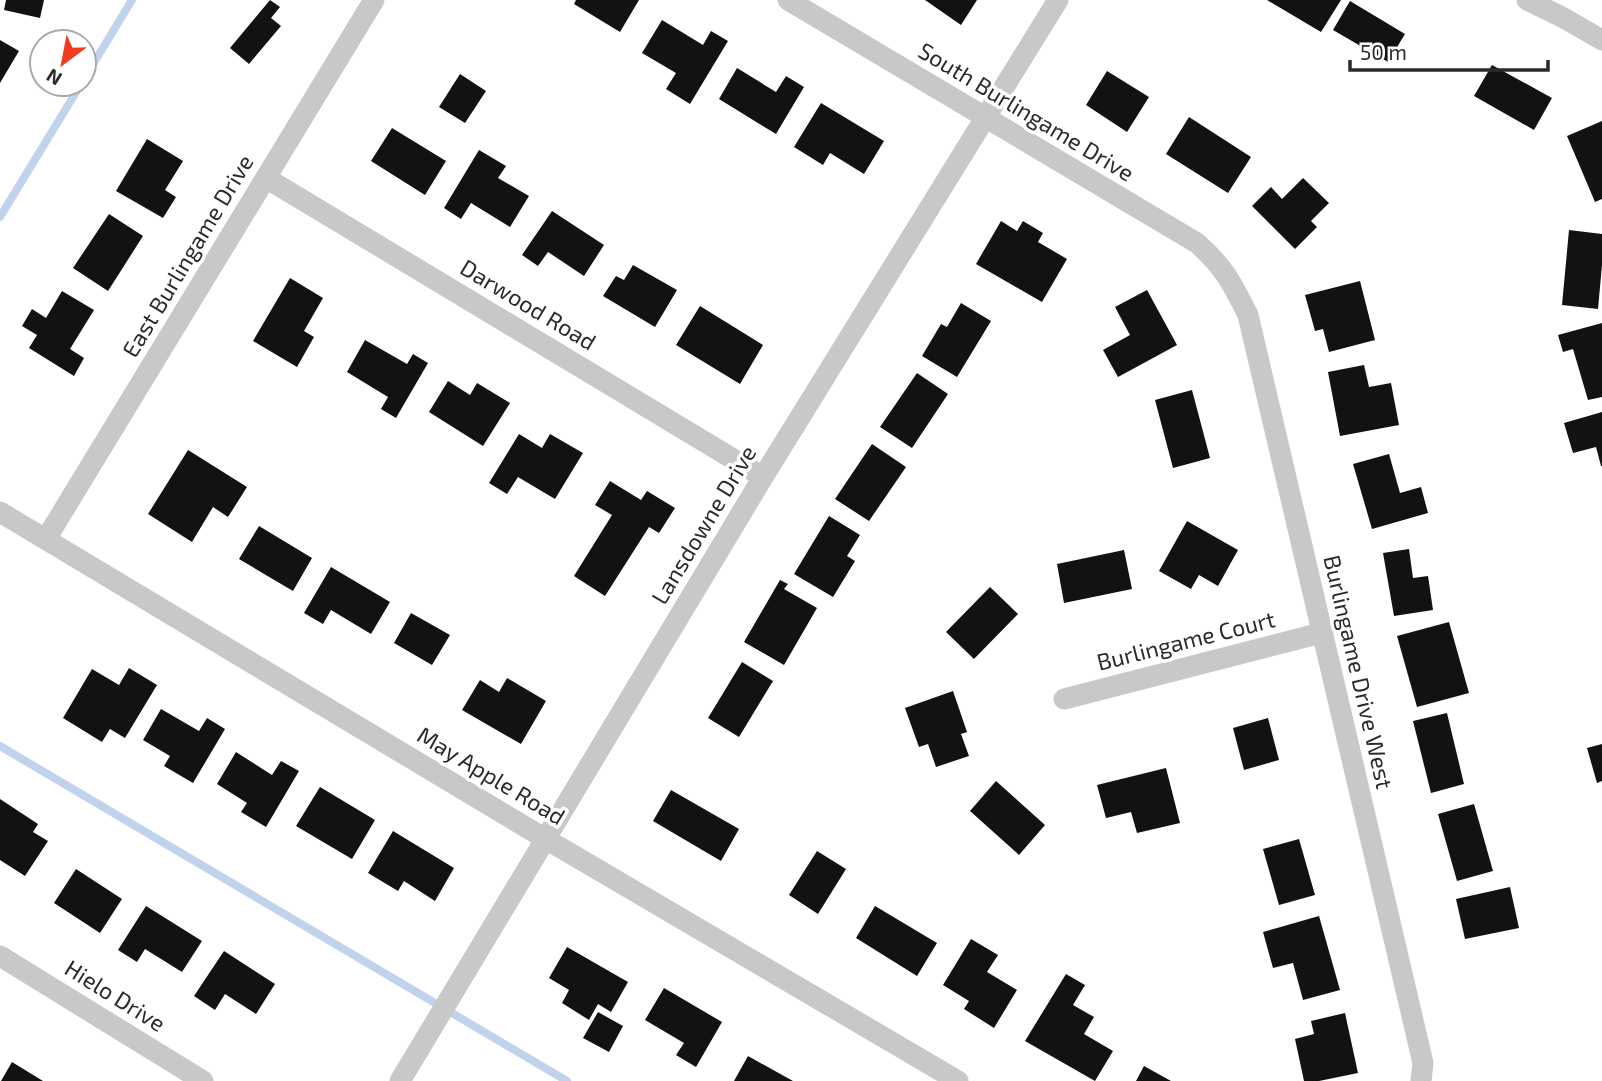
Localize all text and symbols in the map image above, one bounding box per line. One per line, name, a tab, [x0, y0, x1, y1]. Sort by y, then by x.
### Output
north arrow	[28, 28, 98, 98]
scale bar	[1350, 28, 1548, 72]
street label: South Burlingame Drive	[914, 36, 1139, 187]
text: 50 m	[1360, 39, 1407, 64]
text: N	[42, 64, 66, 91]
street label: East Burlingame Drive	[116, 149, 259, 362]
street label: Darwood Road	[456, 253, 601, 356]
street label: Lansdowne Drive	[645, 440, 762, 609]
street label: Burlingame Drive West	[1318, 552, 1400, 792]
street label: Burlingame Court	[1094, 604, 1278, 676]
street label: May Apple Road	[413, 720, 570, 830]
street label: Hielo Drive	[60, 953, 171, 1037]

